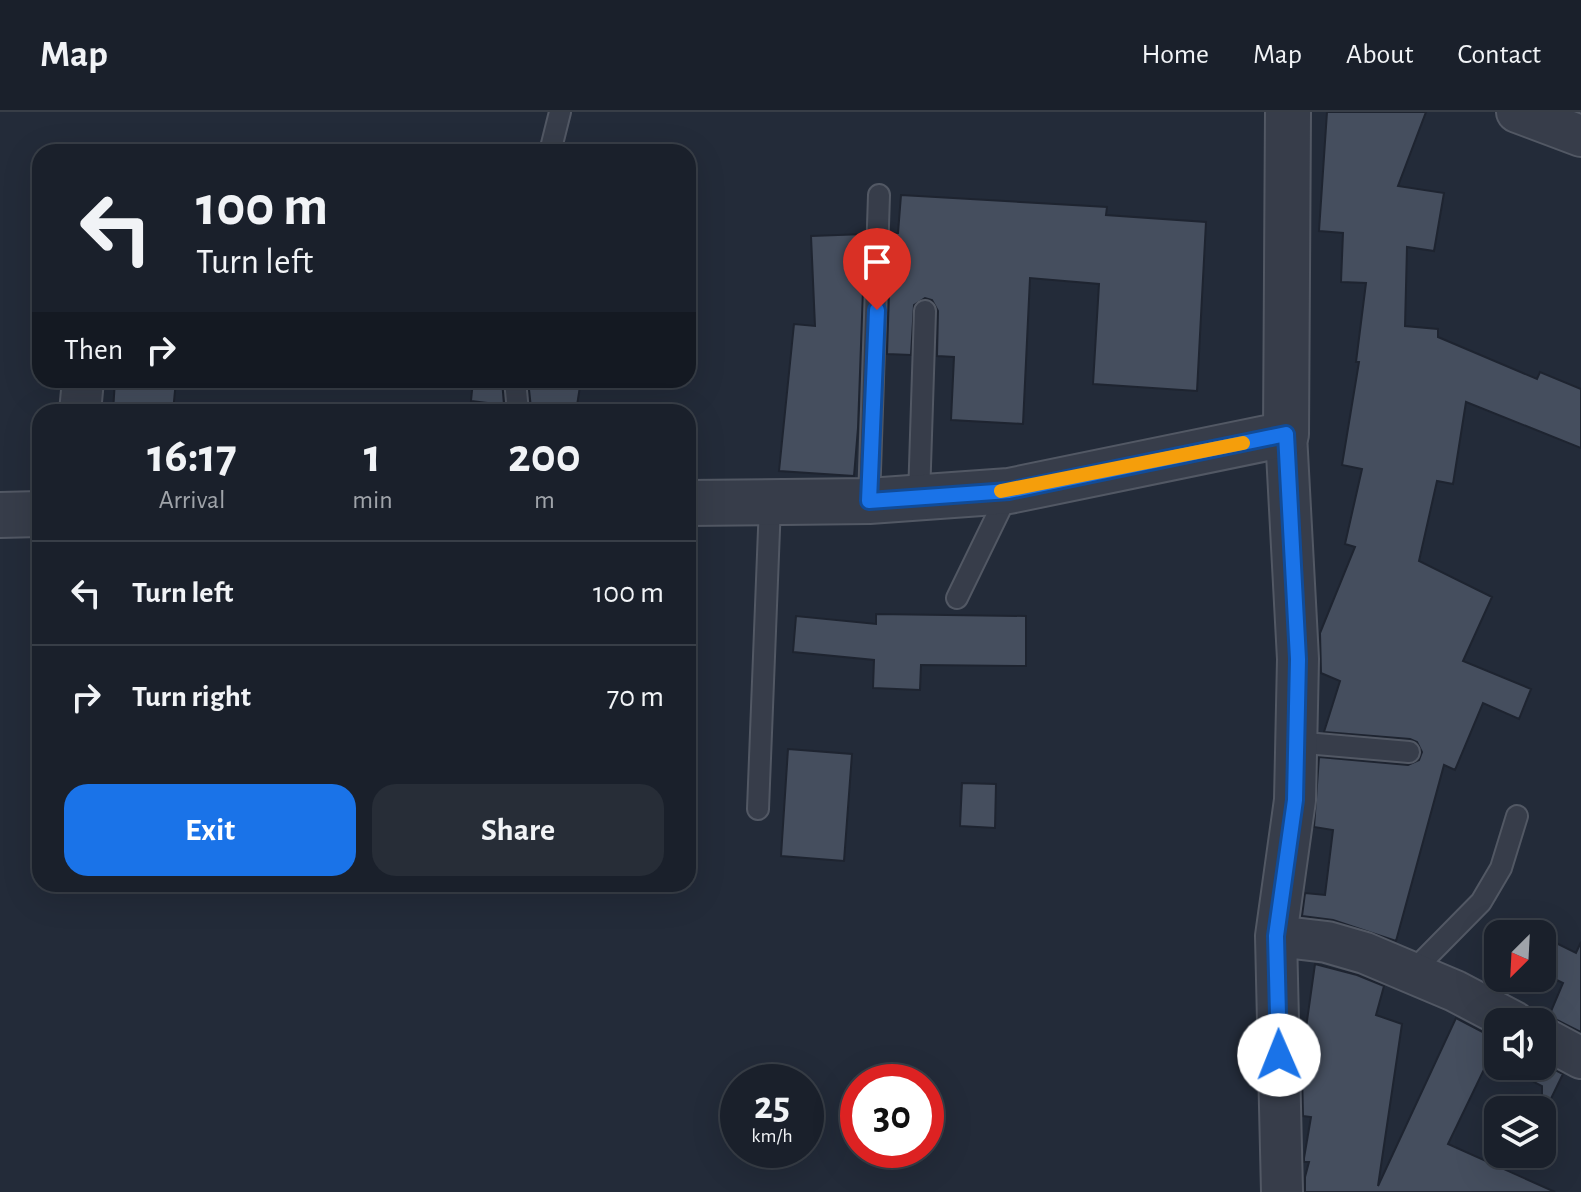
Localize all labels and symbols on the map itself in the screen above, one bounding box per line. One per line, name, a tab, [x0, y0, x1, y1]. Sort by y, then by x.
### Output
pin	[843, 228, 911, 310]
north arrow	[1484, 920, 1556, 992]
position arrow	[1237, 1013, 1321, 1097]
speed limit sign: 30	[840, 1064, 944, 1168]

